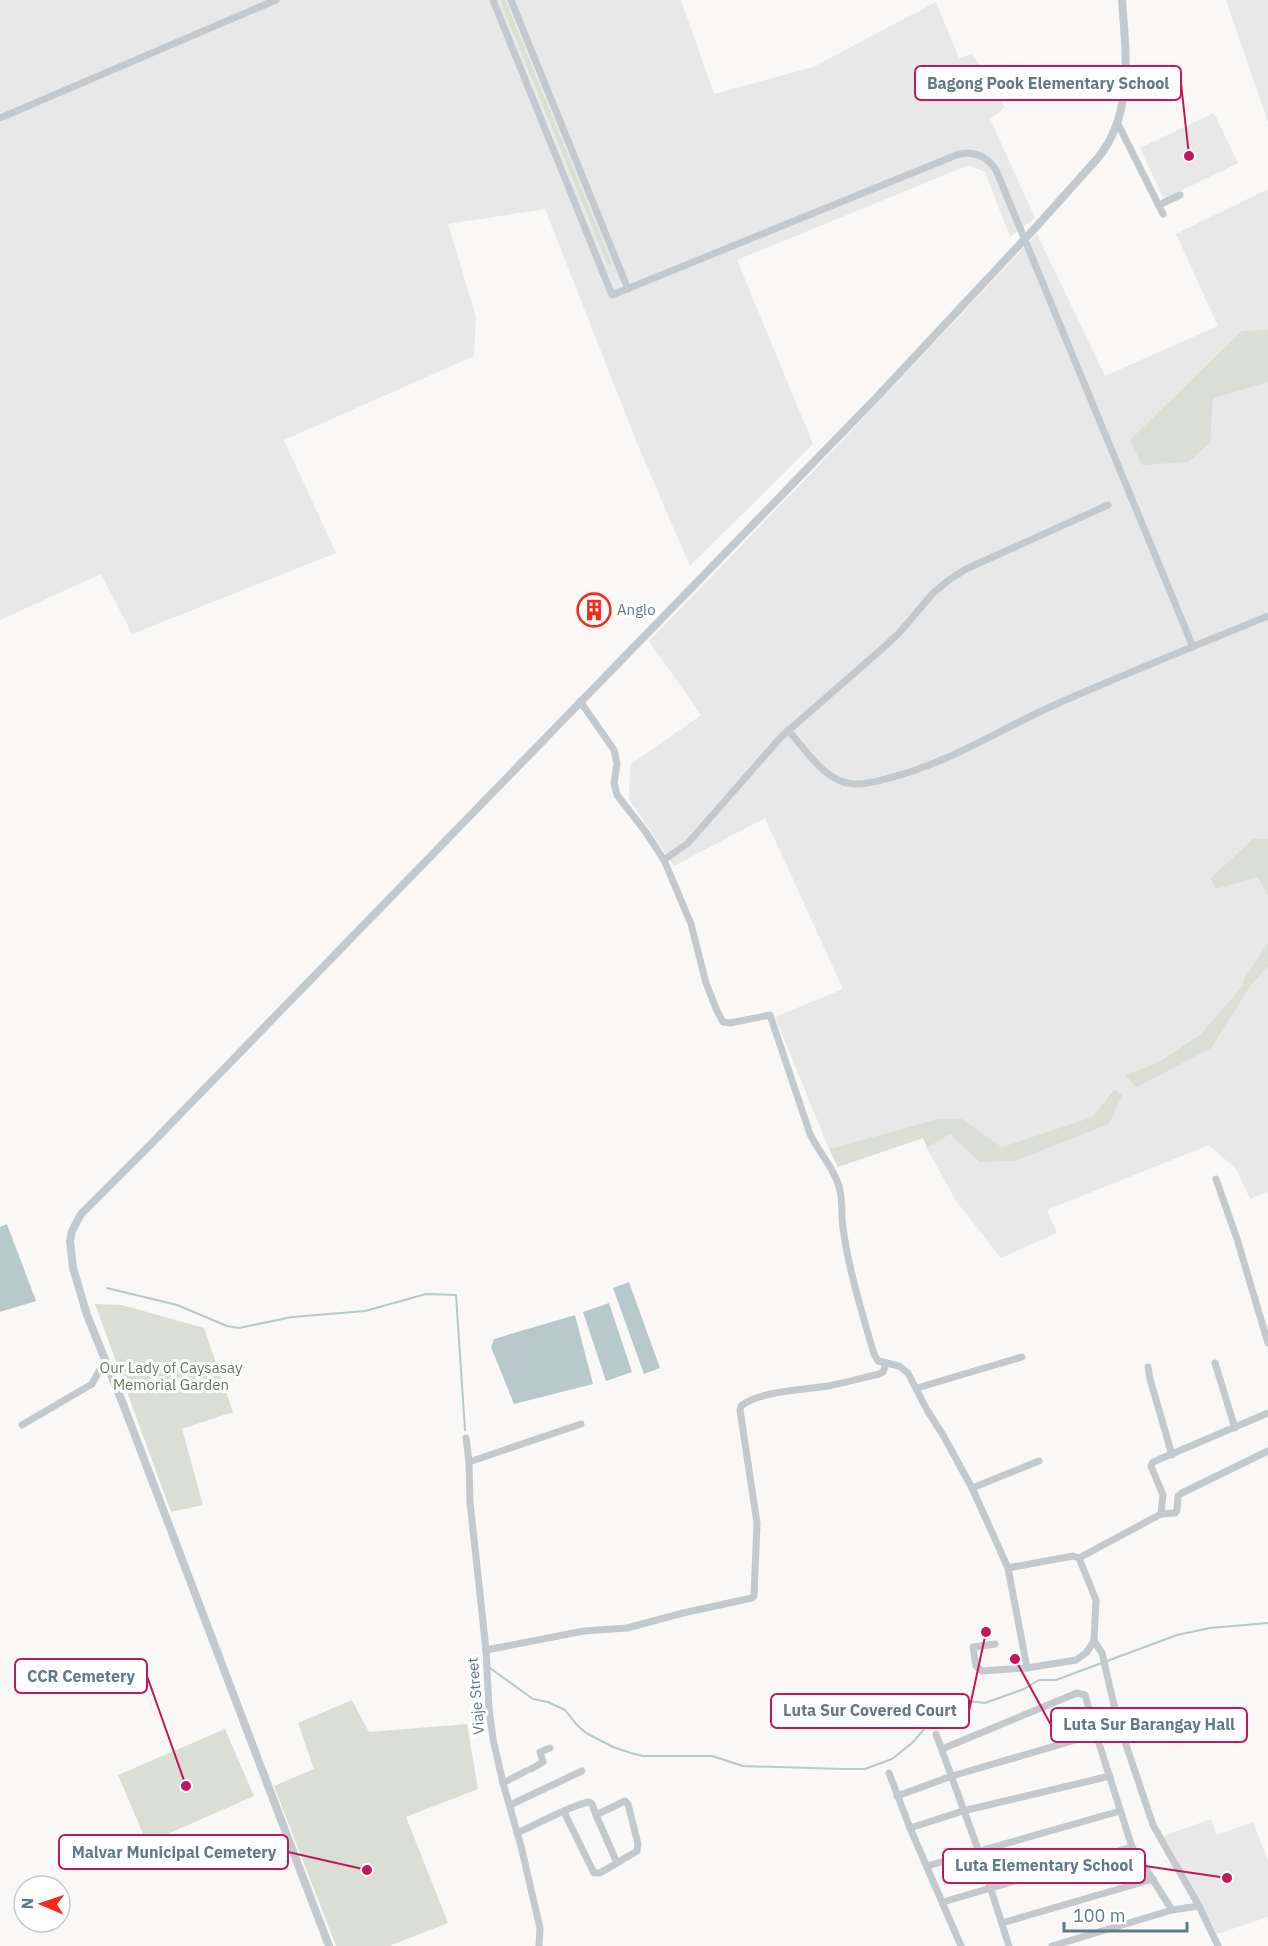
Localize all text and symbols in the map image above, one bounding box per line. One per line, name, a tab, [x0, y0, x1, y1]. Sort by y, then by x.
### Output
callout: Bagong Pook Elementary School	[915, 66, 1181, 100]
text: Bagong Pook Elementary School	[927, 73, 1169, 93]
building icon: Anglo	[576, 592, 612, 628]
place label: Anglo	[617, 600, 656, 619]
park label: Our Lady of Caysasay Memorial Garden	[100, 1358, 243, 1394]
street label: Viaje Street	[463, 1657, 488, 1736]
callout: CCR Cemetery	[15, 1659, 147, 1693]
text: CCR Cemetery	[27, 1666, 135, 1686]
callout: Luta Sur Covered Court	[771, 1694, 969, 1728]
text: Luta Sur Covered Court	[783, 1700, 957, 1720]
callout: Luta Sur Barangay Hall	[1051, 1708, 1247, 1742]
text: Luta Sur Barangay Hall	[1063, 1714, 1235, 1734]
callout: Malvar Municipal Cemetery	[59, 1835, 288, 1869]
text: Malvar Municipal Cemetery	[72, 1842, 277, 1862]
callout: Luta Elementary School	[943, 1849, 1145, 1883]
text: Luta Elementary School	[955, 1855, 1133, 1875]
north arrow	[12, 1874, 72, 1934]
scale bar	[1064, 1895, 1187, 1933]
text: N	[17, 1897, 37, 1910]
text: 100 m	[1073, 1904, 1125, 1927]

